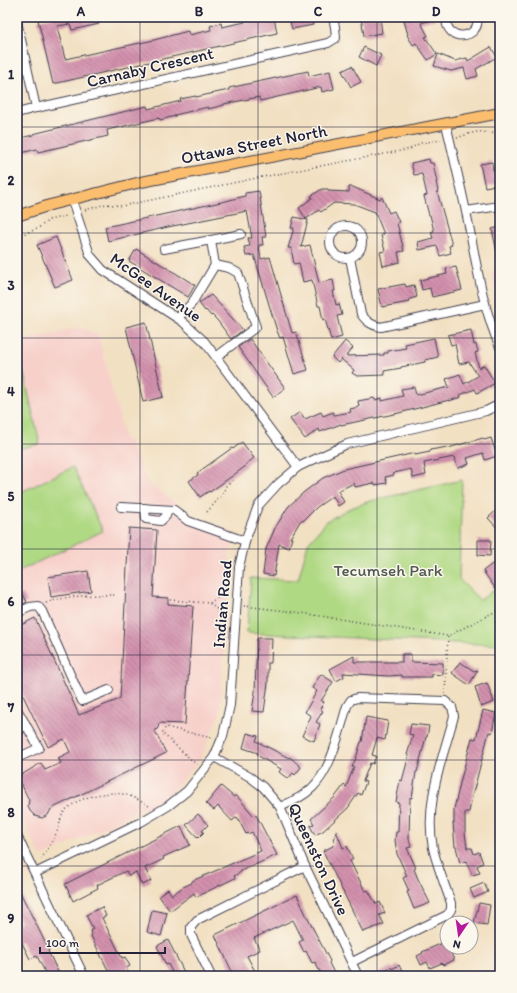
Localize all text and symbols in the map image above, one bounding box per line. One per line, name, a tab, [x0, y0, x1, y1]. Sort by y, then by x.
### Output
text: A	[76, 4, 86, 19]
text: B	[195, 4, 204, 19]
text: C	[314, 4, 323, 19]
text: D	[432, 4, 441, 19]
street label: Carnaby Crescent	[85, 43, 215, 91]
text: 1	[8, 67, 14, 82]
street label: Ottawa Street North	[179, 120, 330, 168]
text: 2	[8, 173, 15, 188]
street label: McGee Avenue	[106, 248, 206, 326]
text: 3	[7, 278, 15, 293]
text: 4	[7, 384, 15, 399]
text: 5	[8, 489, 15, 504]
street label: Indian Road	[208, 559, 236, 649]
park label: Tecumseh Park	[334, 560, 443, 580]
text: 6	[8, 594, 15, 609]
text: 7	[7, 700, 15, 715]
street label: Queenston Drive	[284, 800, 354, 918]
text: 8	[7, 805, 15, 820]
text: 9	[8, 911, 15, 926]
north arrow	[439, 915, 479, 955]
scale bar	[40, 929, 165, 955]
text: 100 m	[46, 936, 79, 950]
text: N	[452, 937, 462, 951]

